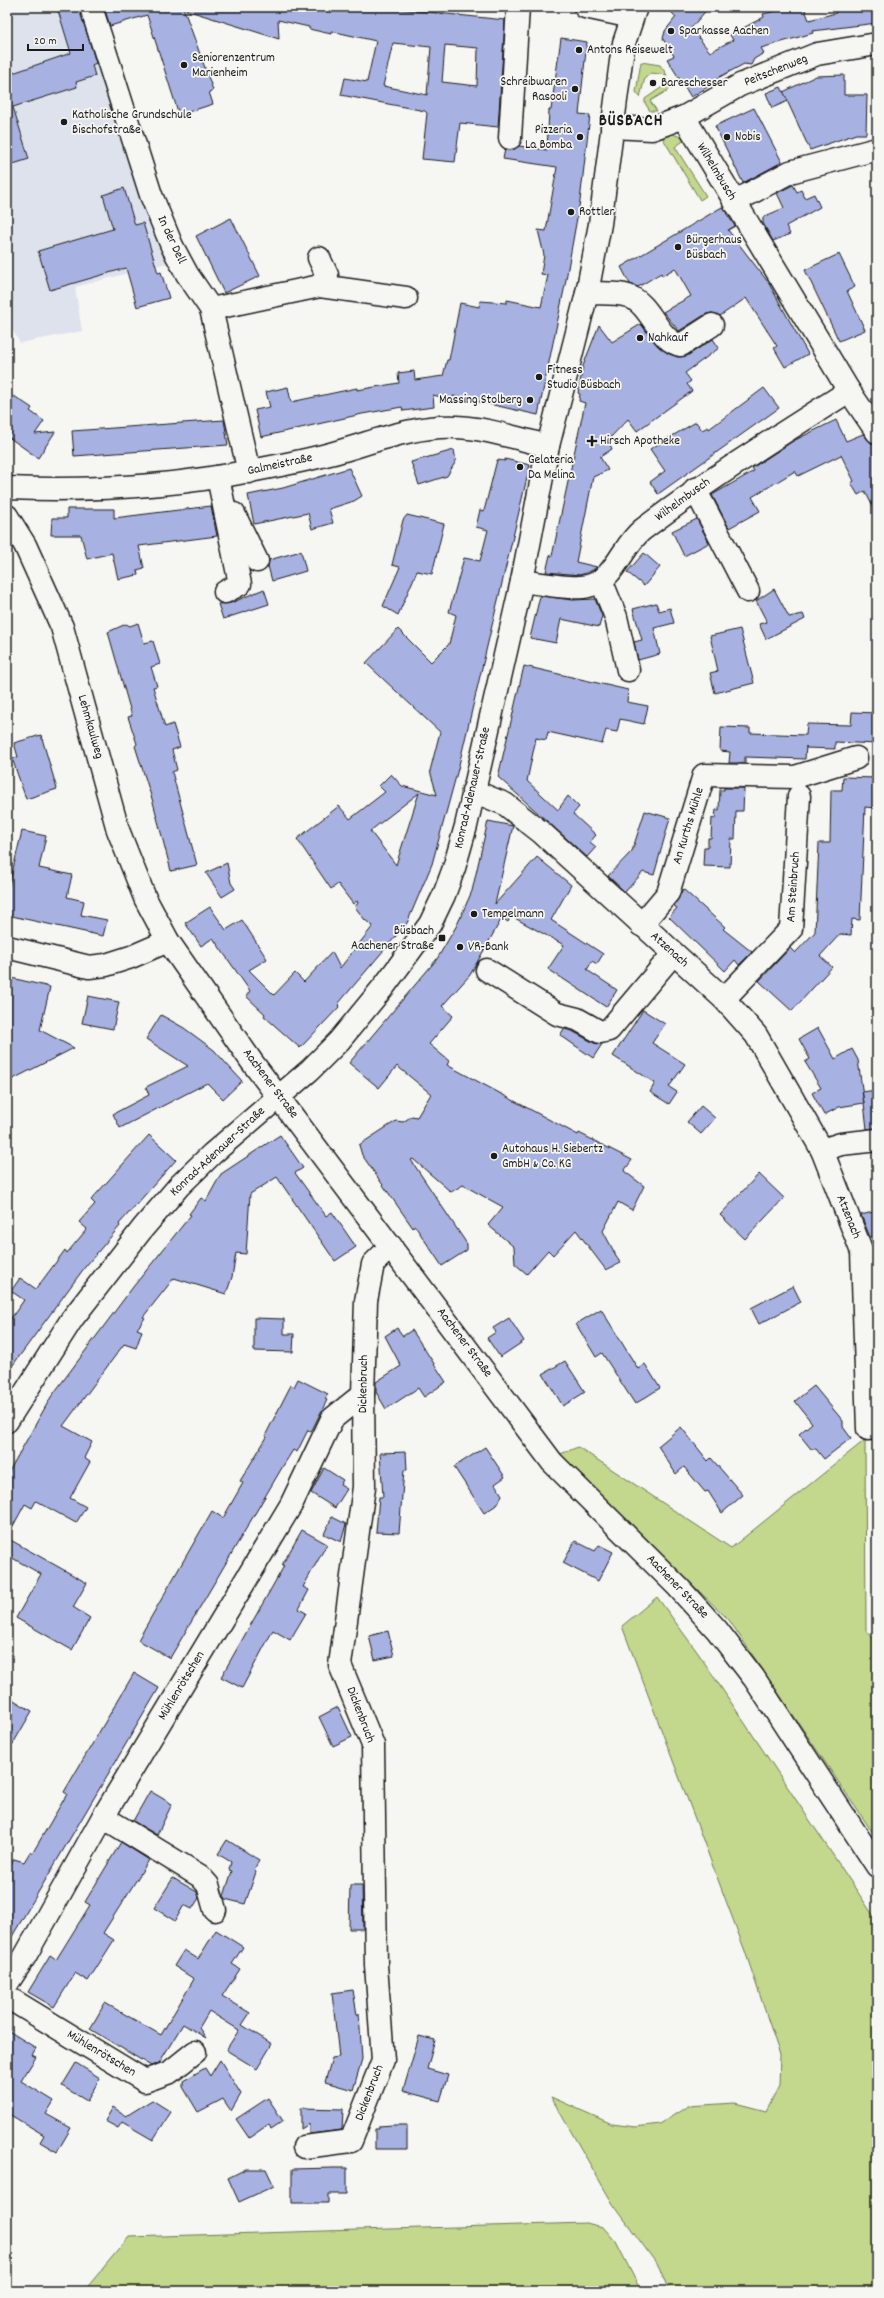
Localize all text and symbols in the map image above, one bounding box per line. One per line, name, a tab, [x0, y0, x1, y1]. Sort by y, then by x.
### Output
place label: Sparkasse Aachen	[679, 22, 769, 41]
scale bar	[28, 26, 83, 52]
marker: Sparkasse Aachen	[666, 26, 676, 36]
text: 20 m	[34, 33, 57, 50]
place label: Antons Reisewelt	[587, 41, 673, 60]
marker: Antons Reisewelt	[574, 45, 584, 55]
place label: Seniorenzentrum Marienheim	[192, 49, 275, 83]
street label: Peitschenweg	[741, 50, 811, 92]
marker: Seniorenzentrum Marienheim	[179, 60, 189, 70]
place label: Schreibwaren Rasooli	[501, 73, 568, 107]
place label: Bareschesser	[661, 74, 728, 93]
marker: Bareschesser	[648, 78, 658, 88]
marker: Schreibwaren Rasooli	[570, 84, 580, 94]
place label: Katholische Grundschule Bischofstraße	[72, 106, 192, 140]
district label: BÜSBACH	[599, 110, 663, 134]
marker: Katholische Grundschule Bischofstraße	[59, 117, 69, 127]
place label: Pizzeria La Bomba	[525, 121, 573, 155]
place label: Nobis	[735, 128, 761, 147]
marker: Pizzeria La Bomba	[575, 132, 585, 142]
marker: Nobis	[722, 132, 732, 142]
street label: Wilhelmbusch	[691, 139, 741, 205]
place label: Rottler	[579, 203, 615, 222]
marker: Rottler	[566, 207, 576, 217]
street label: In der Dell	[152, 213, 190, 267]
place label: Bürgerhaus Büsbach	[686, 231, 742, 265]
marker: Bürgerhaus Büsbach	[673, 242, 683, 252]
place label: Nahkauf	[648, 329, 689, 348]
marker: Nahkauf	[635, 333, 645, 343]
place label: Fitness Studio Büsbach	[547, 361, 621, 395]
marker: Fitness Studio Büsbach	[534, 372, 544, 382]
place label: Massing Stolberg	[439, 391, 522, 410]
marker: Massing Stolberg	[525, 395, 535, 405]
place label: Hirsch Apotheke	[600, 432, 680, 451]
marker: Hirsch Apotheke	[587, 436, 597, 446]
street label: Galmeistraße	[246, 449, 314, 481]
place label: Gelateria Da Melina	[528, 451, 576, 485]
marker: Gelateria Da Melina	[515, 462, 525, 472]
street label: Wilhelmbusch	[651, 473, 715, 527]
street label: Lehmkaulweg	[72, 693, 108, 762]
street label: Konrad-Adenauer-Straße	[450, 725, 496, 851]
street label: An Kurths Mühle	[668, 785, 710, 867]
street label: Am Steinbruch	[782, 851, 806, 923]
place label: Tempelmann	[482, 905, 544, 924]
marker: Tempelmann	[469, 909, 479, 919]
place label: Büsbach Aachener Straße	[351, 922, 434, 956]
street label: Atzenach	[646, 928, 692, 972]
marker: Büsbach Aachener Straße	[437, 933, 447, 943]
place label: VR-Bank	[468, 938, 509, 957]
marker: VR-Bank	[455, 942, 465, 952]
street label: Aachener Straße	[237, 1045, 303, 1123]
street label: Konrad-Adenauer-Straße	[166, 1103, 270, 1201]
place label: Autohaus H. Siebertz GmbH & Co. KG	[502, 1140, 603, 1174]
marker: Autohaus H. Siebertz GmbH & Co. KG	[489, 1151, 499, 1161]
street label: Atzenach	[831, 1192, 865, 1242]
street label: Aachener Straße	[431, 1304, 497, 1382]
street label: Dickenbruch	[354, 1354, 374, 1413]
street label: Aachener Straße	[641, 1551, 713, 1624]
street label: Mühlenrötschen	[154, 1648, 210, 1724]
street label: Dickenbruch	[341, 1684, 379, 1746]
street label: Mühlenrötschen	[63, 2026, 139, 2082]
street label: Dickenbruch	[351, 2062, 389, 2124]

